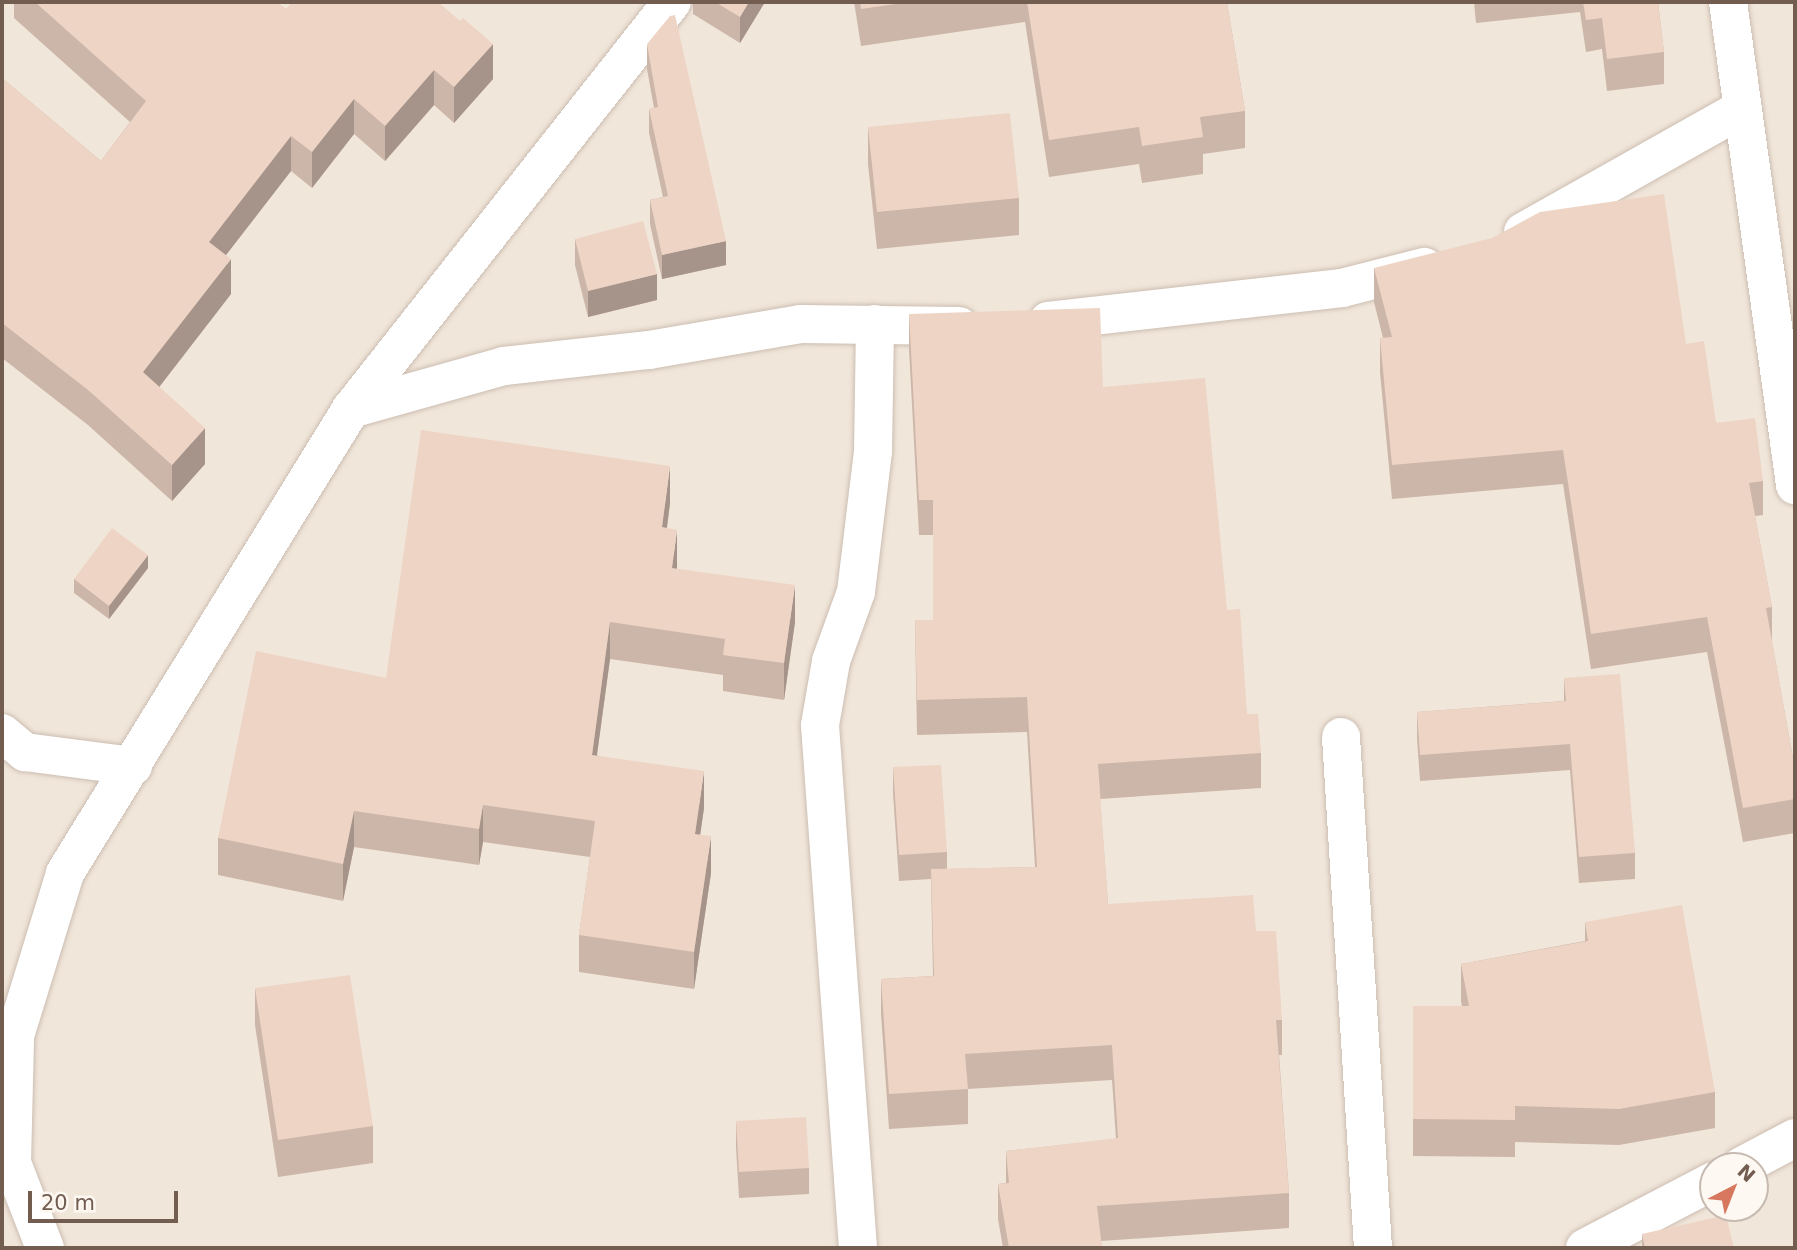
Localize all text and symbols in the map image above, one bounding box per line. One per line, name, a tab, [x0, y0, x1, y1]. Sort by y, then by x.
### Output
north arrow	[1699, 1152, 1769, 1222]
text: N	[1733, 1159, 1760, 1186]
scale bar	[32, 1176, 182, 1220]
text: 20 m	[41, 1191, 95, 1215]

